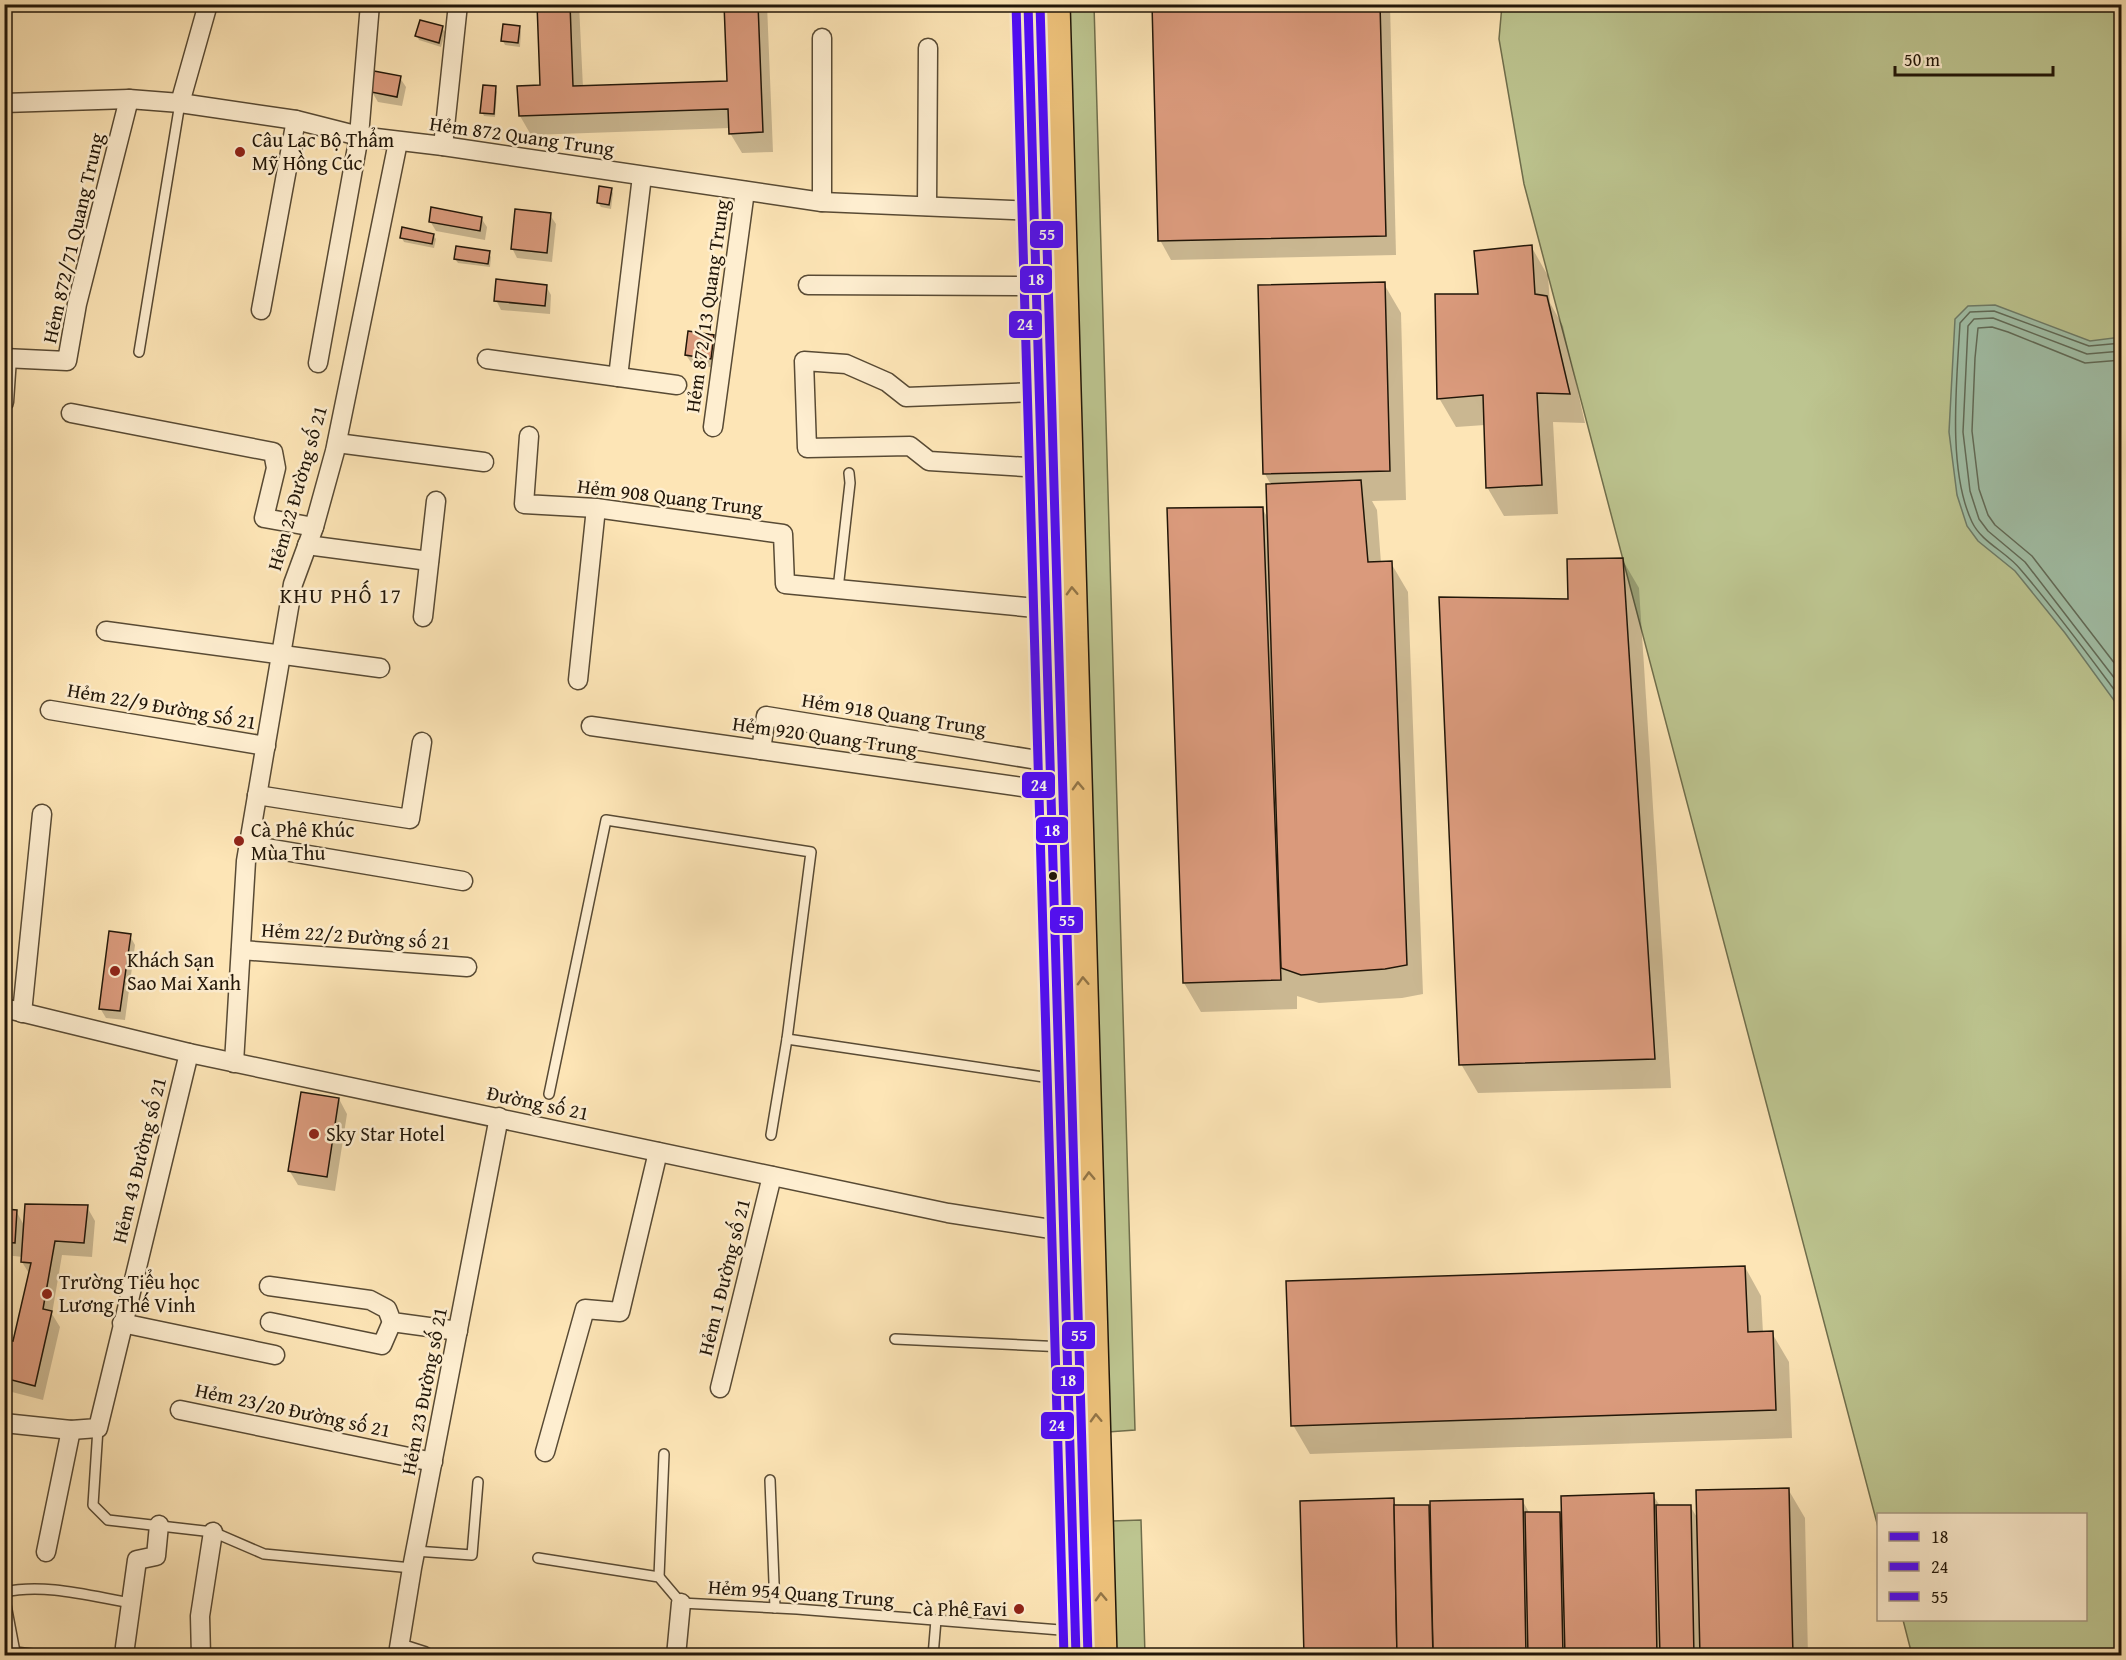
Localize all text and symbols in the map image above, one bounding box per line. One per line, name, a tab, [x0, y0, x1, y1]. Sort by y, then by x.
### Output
scale bar	[1895, 39, 2052, 77]
text: 50 m	[1904, 46, 1940, 73]
street label: Hẻm 872 Quang Trung	[428, 108, 616, 163]
place label: Câu Lạc Bộ Thẩm Mỹ Hồng Cúc	[252, 125, 395, 177]
street label: Hẻm 872/71 Quang Trung	[34, 130, 111, 346]
marker: Câu Lạc Bộ Thẩm Mỹ Hồng Cúc	[233, 145, 247, 159]
street label: Hẻm 872/13 Quang Trung	[677, 197, 736, 414]
line badge: 55	[1029, 220, 1064, 249]
text: 55	[1039, 222, 1055, 246]
line badge: 18	[1019, 265, 1053, 294]
text: 18	[1028, 267, 1044, 291]
line badge: 24	[1008, 310, 1043, 339]
text: 24	[1017, 312, 1033, 336]
street label: Hẻm 22 Đường số 21	[259, 402, 334, 574]
street label: Hẻm 908 Quang Trung	[576, 471, 764, 522]
district label: KHU PHỐ 17	[280, 580, 402, 611]
one-way arrow	[1066, 587, 1079, 596]
street label: Hẻm 22/9 Đường Số 21	[65, 675, 259, 736]
street label: Hẻm 918 Quang Trung	[800, 685, 988, 742]
street label: Hẻm 920 Quang Trung	[731, 708, 919, 763]
line badge: 24	[1021, 771, 1056, 799]
text: 24	[1031, 773, 1047, 797]
one-way arrow	[1072, 782, 1084, 791]
place label: Cà Phê Khúc Mùa Thu	[251, 815, 354, 867]
line badge: 18	[1035, 816, 1069, 844]
text: 18	[1044, 818, 1060, 842]
marker: Cà Phê Khúc Mùa Thu	[232, 834, 246, 848]
unlabelled marker	[1047, 870, 1059, 882]
line badge: 55	[1049, 906, 1084, 934]
text: 55	[1059, 908, 1075, 932]
street label: Hẻm 22/2 Đường số 21	[261, 914, 452, 957]
place label: Khách Sạn Sao Mai Xanh	[127, 945, 241, 997]
marker: Khách Sạn Sao Mai Xanh	[108, 964, 122, 978]
one-way arrow	[1077, 977, 1090, 986]
street label: Hẻm 43 Đường số 21	[104, 1074, 173, 1246]
street label: Đường số 21	[485, 1078, 592, 1127]
place label: Sky Star Hotel	[326, 1119, 445, 1148]
marker: Sky Star Hotel	[307, 1127, 321, 1141]
one-way arrow	[1083, 1172, 1095, 1181]
street label: Hẻm 1 Đường số 21	[690, 1195, 757, 1358]
place label: Trường Tiểu học Lương Thế Vinh	[59, 1267, 200, 1319]
marker: Trường Tiểu học Lương Thế Vinh	[40, 1287, 54, 1301]
street label: Hẻm 23 Đường số 21	[393, 1305, 454, 1477]
line badge: 55	[1061, 1321, 1096, 1350]
text: 55	[1071, 1323, 1087, 1347]
line badge: 18	[1051, 1366, 1085, 1395]
text: 18	[1060, 1368, 1076, 1392]
street label: Hẻm 23/20 Đường số 21	[193, 1375, 393, 1444]
line badge: 24	[1040, 1411, 1075, 1440]
text: 24	[1049, 1413, 1065, 1437]
one-way arrow	[1090, 1414, 1102, 1423]
legend	[1877, 1513, 2087, 1621]
text: 18	[1931, 1523, 1948, 1550]
text: 24	[1931, 1553, 1948, 1580]
street label: Hẻm 954 Quang Trung	[707, 1572, 895, 1613]
text: 55	[1931, 1583, 1948, 1610]
one-way arrow	[1095, 1593, 1107, 1602]
place label: Cà Phê Favi	[913, 1594, 1007, 1623]
marker: Cà Phê Favi	[1012, 1602, 1026, 1616]

